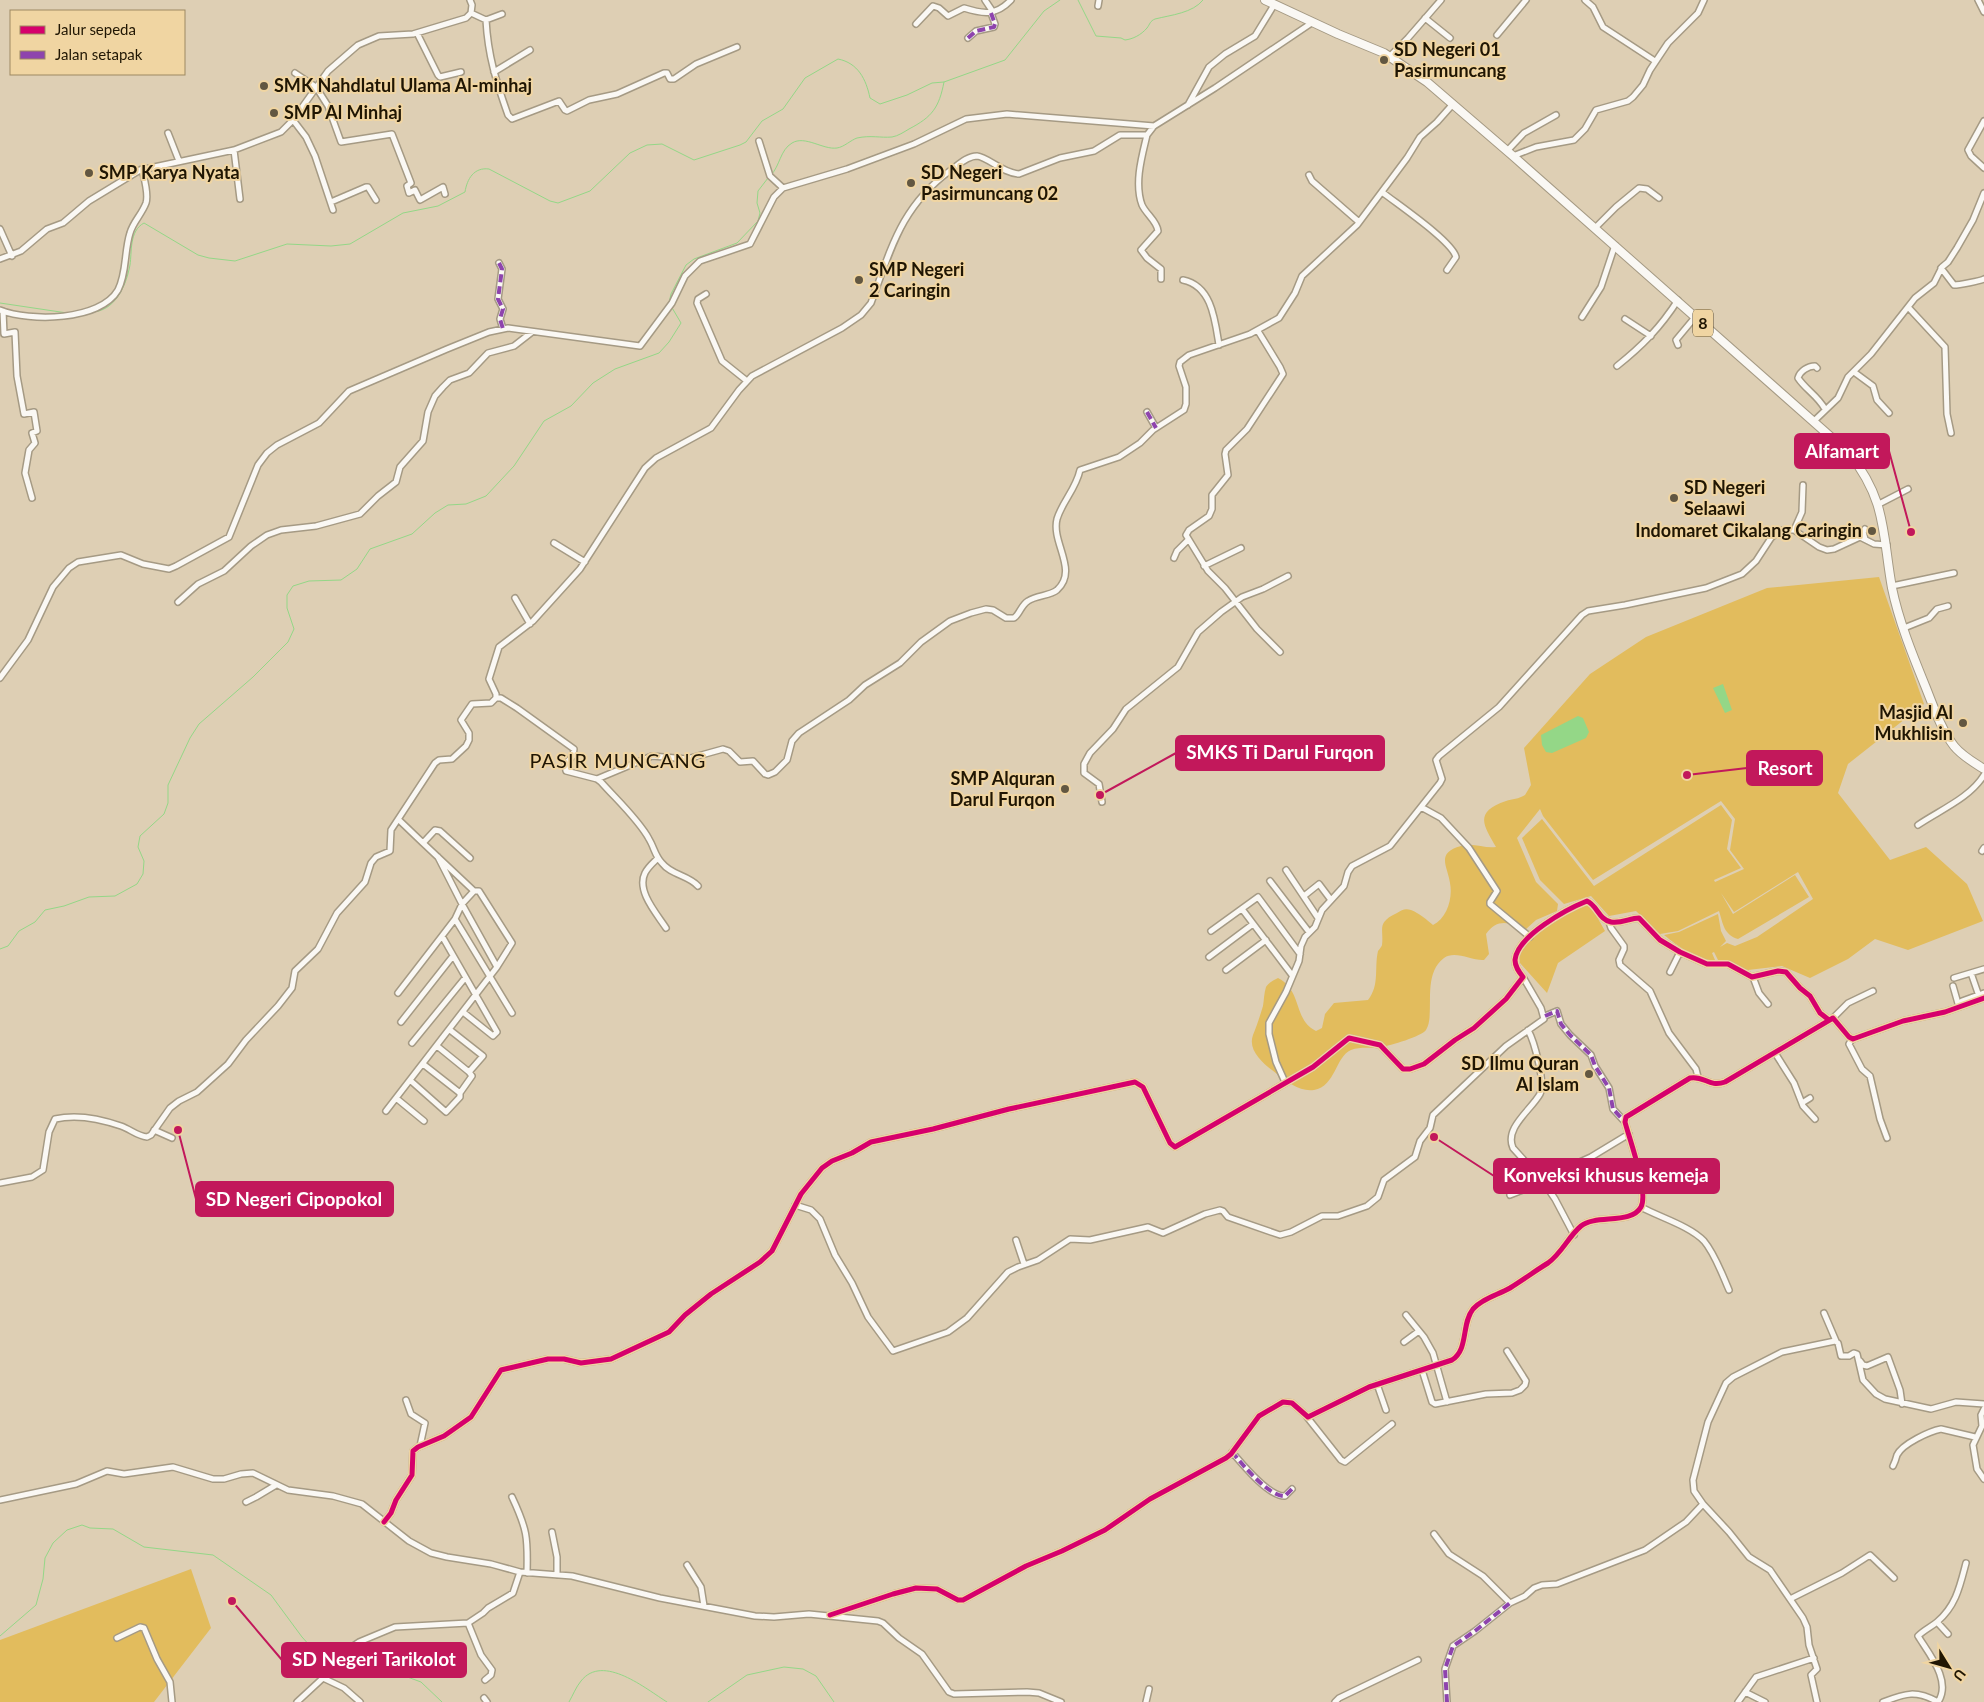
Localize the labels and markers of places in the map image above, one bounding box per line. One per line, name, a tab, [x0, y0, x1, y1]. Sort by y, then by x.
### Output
place label: SD Negeri 01 Pasirmuncang	[1394, 38, 1507, 81]
marker: SD Negeri 01 Pasirmuncang	[1378, 54, 1390, 66]
place label: SMK Nahdlatul Ulama Al-minhaj	[274, 74, 532, 96]
marker: SMK Nahdlatul Ulama Al-minhaj	[258, 80, 270, 92]
place label: SMP Al Minhaj	[284, 101, 402, 123]
marker: SMP Al Minhaj	[268, 107, 280, 119]
place label: SMP Karya Nyata	[99, 161, 240, 183]
place label: SD Negeri Pasirmuncang 02	[921, 161, 1058, 204]
marker: SMP Karya Nyata	[83, 167, 95, 179]
marker: SD Negeri Pasirmuncang 02	[905, 177, 917, 189]
place label: SMP Negeri 2 Caringin	[869, 258, 964, 301]
marker: SMP Negeri 2 Caringin	[853, 274, 865, 286]
callout: Alfamart	[1795, 434, 1889, 468]
place label: SD Negeri Selaawi	[1684, 476, 1765, 519]
marker: SD Negeri Selaawi	[1668, 492, 1680, 504]
place label: Indomaret Cikalang Caringin	[1635, 519, 1862, 541]
marker: Indomaret Cikalang Caringin	[1866, 525, 1878, 537]
place label: Masjid Al Mukhlisin	[1875, 701, 1953, 744]
marker: Masjid Al Mukhlisin	[1957, 717, 1969, 729]
callout: SMKS Ti Darul Furqon	[1176, 736, 1384, 770]
callout: Resort	[1747, 751, 1822, 785]
place label: SMP Alquran Darul Furqon	[950, 767, 1055, 810]
marker: SMP Alquran Darul Furqon	[1059, 783, 1071, 795]
place label: SD Ilmu Quran Al Islam	[1461, 1052, 1579, 1095]
marker: SD Ilmu Quran Al Islam	[1583, 1068, 1595, 1080]
callout: Konveksi khusus kemeja	[1494, 1159, 1719, 1193]
callout: SD Negeri Cipopokol	[196, 1182, 393, 1216]
callout: SD Negeri Tarikolot	[282, 1643, 466, 1677]

